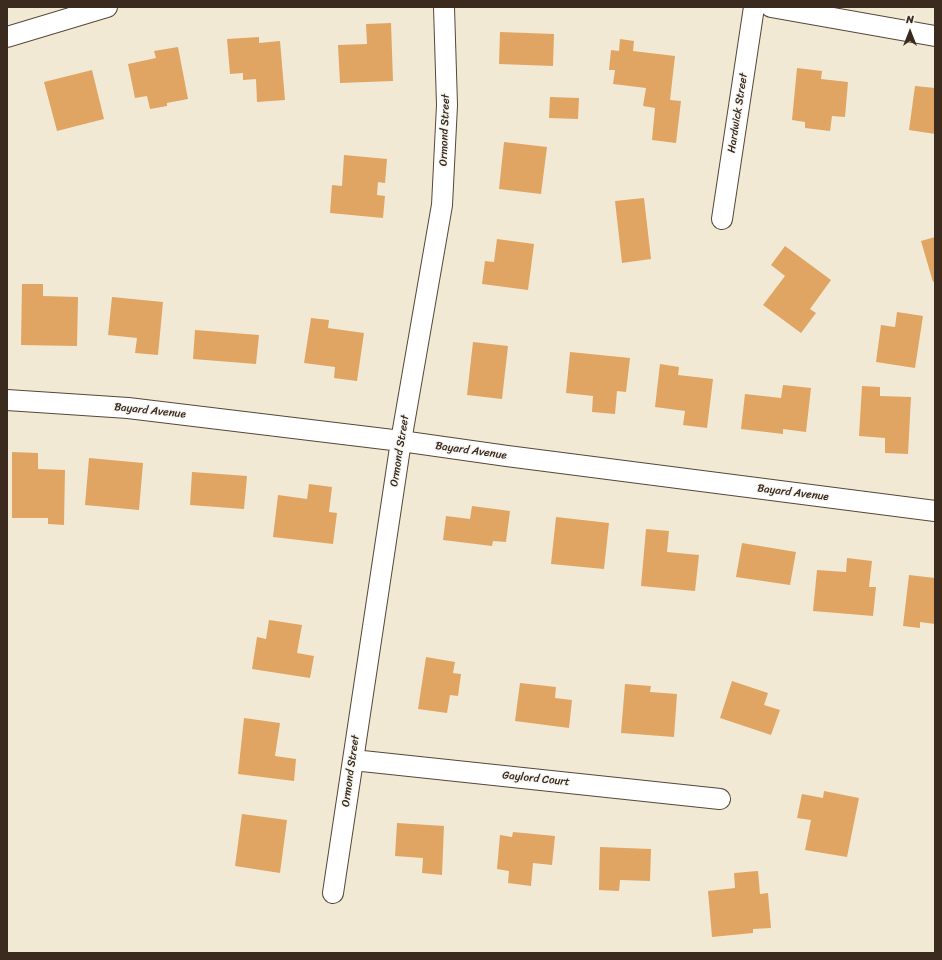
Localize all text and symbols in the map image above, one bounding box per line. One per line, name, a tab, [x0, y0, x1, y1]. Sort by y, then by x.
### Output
text: N	[906, 10, 914, 29]
north arrow	[890, 12, 930, 52]
street label: Hardwick Street	[725, 72, 751, 154]
street label: Ormond Street	[437, 94, 453, 166]
street label: Bayard Avenue	[114, 401, 186, 421]
street label: Ormond Street	[388, 414, 412, 488]
street label: Bayard Avenue	[434, 439, 508, 463]
street label: Bayard Avenue	[756, 482, 830, 504]
street label: Ormond Street	[339, 734, 363, 808]
street label: Gaylord Court	[502, 769, 570, 789]

